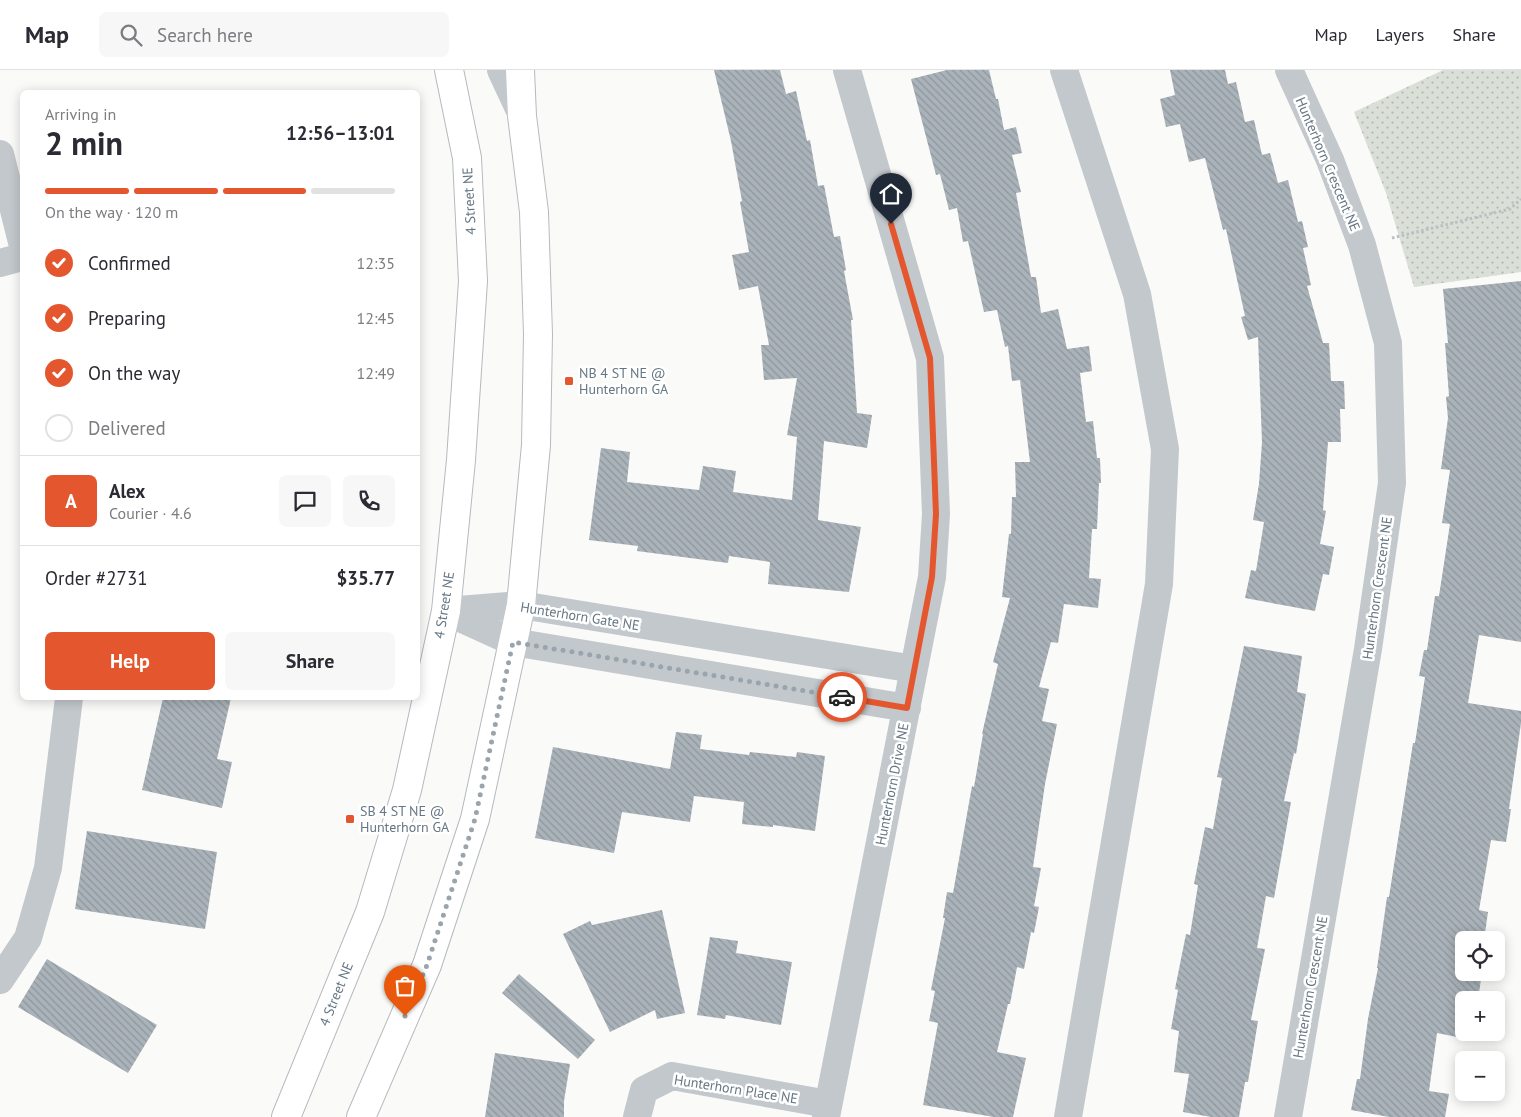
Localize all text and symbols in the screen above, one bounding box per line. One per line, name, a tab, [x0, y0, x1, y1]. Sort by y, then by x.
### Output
search box	[99, 12, 449, 57]
text: Map	[25, 19, 69, 50]
icon: search	[117, 21, 145, 49]
text: Search here	[157, 23, 253, 47]
text: Map	[1315, 23, 1347, 46]
text: Layers	[1375, 23, 1424, 46]
text: Share	[1452, 23, 1496, 46]
street label: Hunterhorn Crescent NE	[1292, 94, 1364, 234]
text: Arriving in	[45, 104, 116, 124]
text: 12:56–13:01	[286, 121, 395, 145]
text: 2 min	[45, 122, 123, 164]
street label: 4 Street NE	[458, 167, 480, 235]
pin	[870, 173, 912, 224]
icon: home	[877, 180, 905, 208]
text: On the way · 120 m	[45, 202, 178, 222]
icon: check	[45, 249, 73, 277]
text: Confirmed	[88, 251, 171, 275]
text: 12:35	[357, 253, 395, 273]
icon: check	[45, 304, 73, 332]
text: Preparing	[88, 306, 166, 330]
text: 12:45	[357, 308, 395, 328]
icon: check	[45, 359, 73, 387]
text: On the way	[88, 361, 180, 385]
text: 12:49	[357, 363, 395, 383]
place label: NB 4 ST NE @ Hunterhorn GA	[579, 364, 669, 398]
marker: NB 4 ST NE @ Hunterhorn GA	[563, 375, 575, 387]
text: Delivered	[88, 416, 166, 440]
button: chat	[279, 475, 331, 527]
button: phone	[343, 475, 395, 527]
text: Alex	[109, 479, 145, 503]
text: A	[65, 489, 77, 513]
text: Courier · 4.6	[109, 503, 192, 523]
street label: Hunterhorn Crescent NE	[1358, 515, 1396, 661]
text: Order #2731	[45, 566, 148, 590]
text: $35.77	[336, 566, 395, 590]
street label: 4 Street NE	[430, 570, 458, 640]
street label: Hunterhorn Gate NE	[519, 598, 641, 634]
button: Help	[45, 632, 215, 690]
button: Share	[225, 632, 395, 690]
courier	[817, 672, 867, 722]
icon: car	[828, 683, 856, 711]
street label: Hunterhorn Drive NE	[871, 721, 913, 847]
place label: SB 4 ST NE @ Hunterhorn GA	[360, 802, 450, 836]
marker: SB 4 ST NE @ Hunterhorn GA	[344, 813, 356, 825]
street label: Hunterhorn Crescent NE	[1289, 914, 1331, 1060]
map controls	[1455, 931, 1505, 1101]
button: locate	[1455, 931, 1505, 981]
street label: 4 Street NE	[315, 959, 357, 1029]
pin	[384, 965, 426, 1016]
icon: bag	[391, 972, 419, 1000]
button: +	[1455, 991, 1505, 1041]
button: −	[1455, 1051, 1505, 1101]
street label: Hunterhorn Place NE	[673, 1070, 799, 1108]

